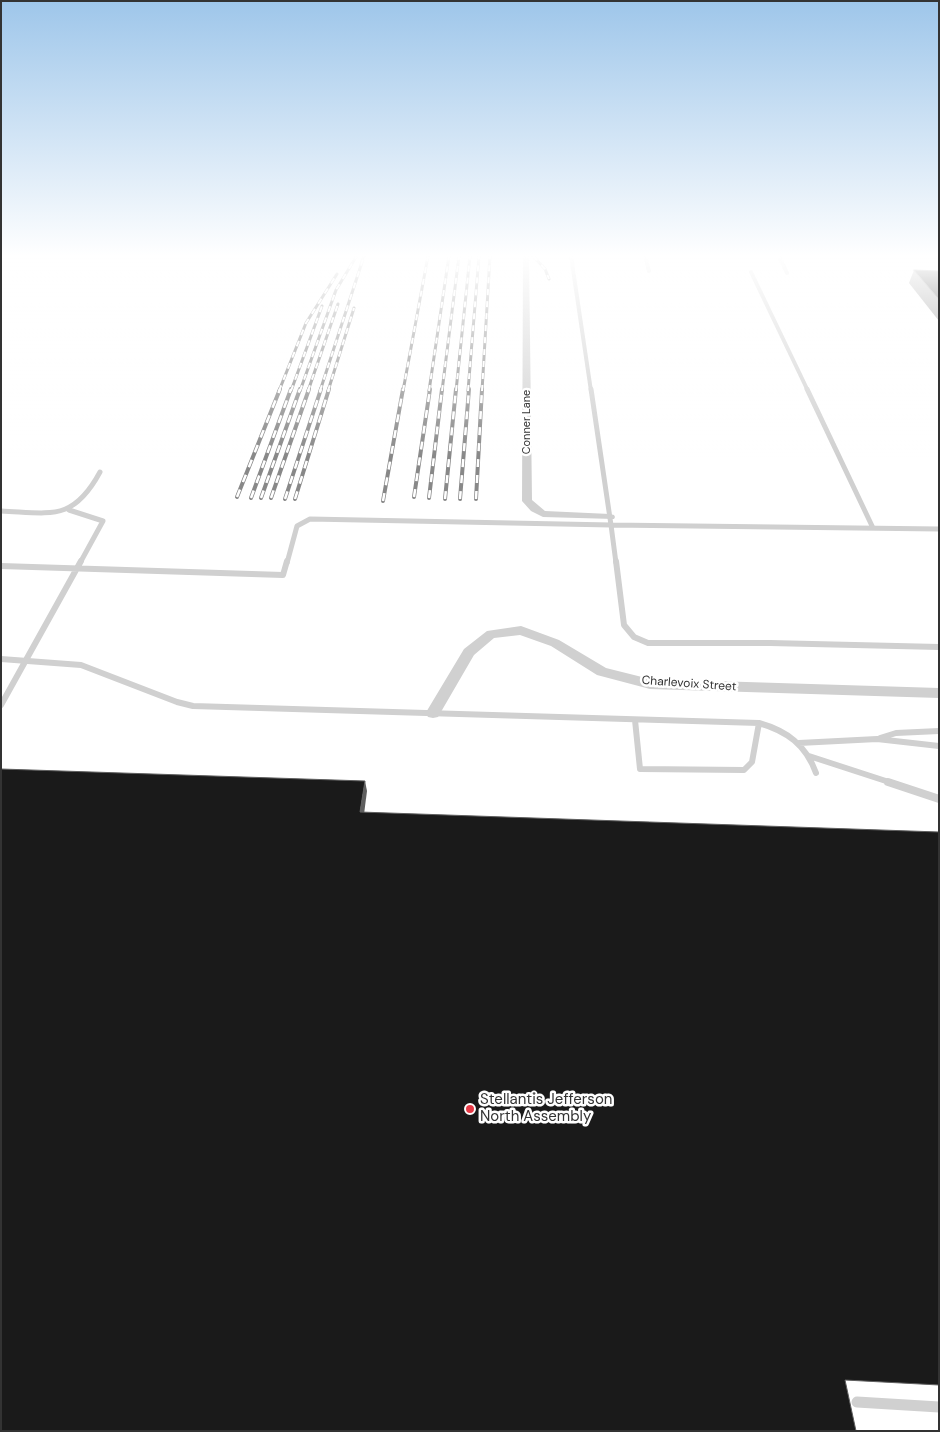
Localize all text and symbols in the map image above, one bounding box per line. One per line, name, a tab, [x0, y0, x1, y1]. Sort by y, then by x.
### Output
street label: Conner Lane	[520, 390, 534, 454]
street label: Charlevoix Street	[641, 674, 737, 694]
place label: Stellantis Jefferson North Assembly	[480, 1091, 612, 1126]
marker: Stellantis Jefferson North Assembly	[464, 1103, 476, 1115]

